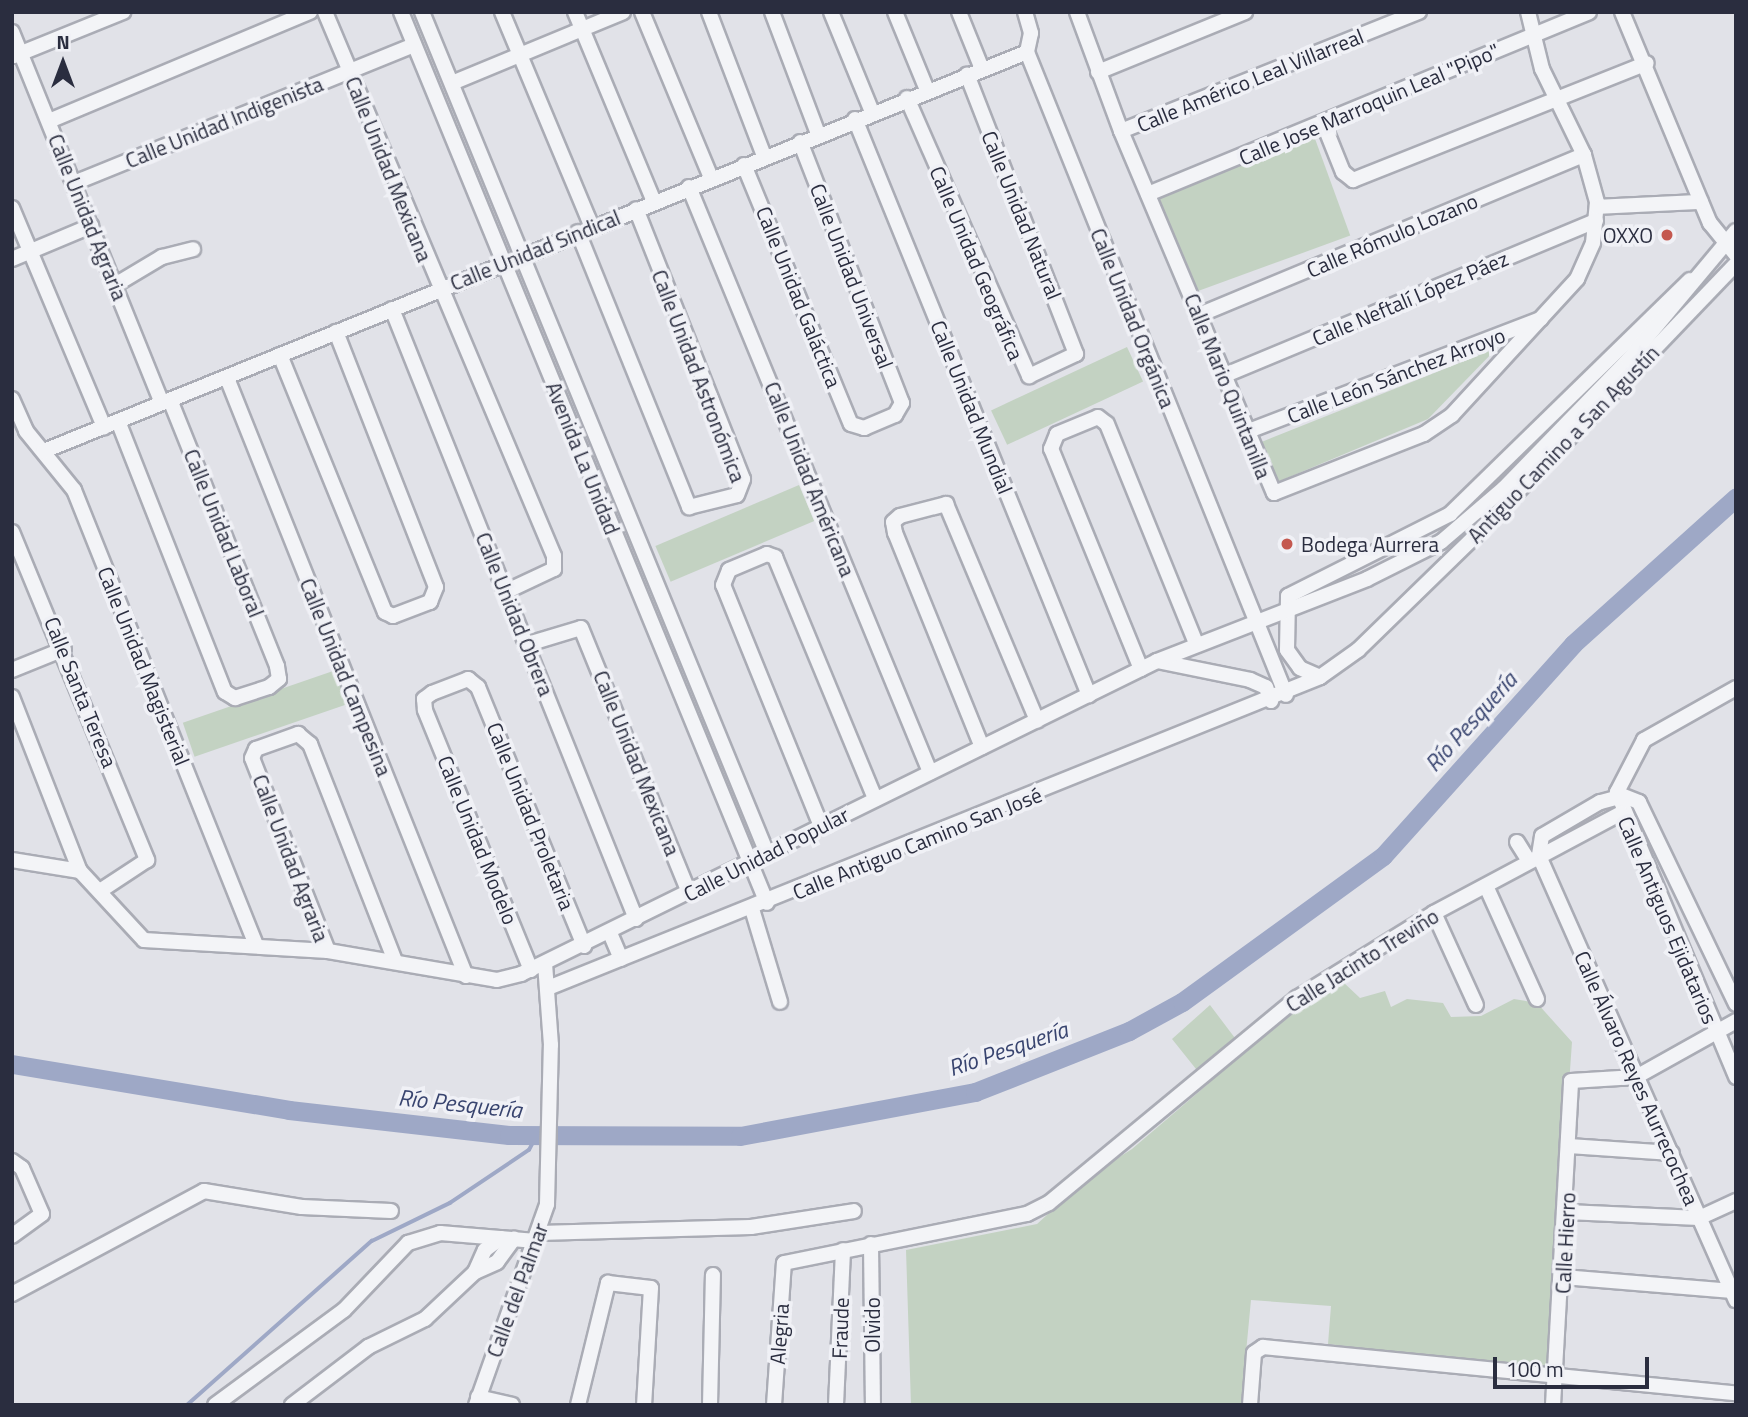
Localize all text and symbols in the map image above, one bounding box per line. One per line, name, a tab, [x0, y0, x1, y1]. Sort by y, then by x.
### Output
street label: Calle Américo Leal Villarreal	[1133, 23, 1367, 137]
text: N	[56, 27, 70, 56]
north arrow	[28, 28, 98, 98]
street label: Calle Jose Marroquin Leal "Pipo"	[1235, 38, 1503, 170]
street label: Calle Unidad Indigenista	[122, 71, 326, 173]
street label: Calle Unidad Mexicana	[340, 73, 438, 265]
street label: Calle Unidad Natural	[977, 127, 1067, 303]
street label: Calle Unidad Agraria	[43, 130, 133, 304]
street label: Calle Unidad Geográfica	[925, 162, 1029, 364]
street label: Calle Unidad Universal	[805, 180, 899, 372]
street label: Calle Rómulo Lozano	[1303, 188, 1481, 282]
street label: Calle Unidad Galáctica	[751, 203, 847, 391]
street label: Calle Unidad Sindical	[446, 204, 624, 296]
place label: OXXO	[1603, 222, 1653, 248]
street label: Calle Unidad Orgánica	[1085, 225, 1181, 411]
marker: OXXO	[1659, 227, 1675, 243]
street label: Calle Neftalí López Páez	[1308, 245, 1512, 351]
street label: Calle Unidad Astronómica	[647, 266, 751, 486]
street label: Calle Mario Quintanilla	[1179, 290, 1277, 482]
street label: Calle Unidad Mundial	[926, 317, 1018, 497]
street label: Calle León Sánchez Arroyo	[1283, 322, 1509, 428]
street label: Antiguo Camino a San Agustín	[1462, 340, 1664, 548]
street label: Avenida La Unidad	[541, 378, 625, 538]
street label: Calle Unidad Américana	[759, 378, 861, 580]
street label: Calle Unidad Laboral	[179, 445, 269, 621]
street label: Calle Unidad Obrera	[471, 529, 559, 699]
place label: Bodega Aurrera	[1301, 531, 1439, 557]
marker: Bodega Aurrera	[1279, 536, 1295, 552]
street label: Calle Unidad Magisterial	[93, 563, 195, 769]
street label: Calle Unidad Campesina	[295, 574, 397, 780]
street label: Calle Santa Teresa	[39, 613, 123, 771]
street label: Calle Unidad Mexicana	[588, 667, 686, 859]
water label: Río Pesquería	[1419, 667, 1523, 777]
street label: Calle Unidad Proletaria	[482, 719, 580, 913]
street label: Calle Unidad Modelo	[433, 752, 523, 928]
street label: Calle Unidad Agraria	[248, 771, 334, 945]
street label: Calle Antiguo Camino San José	[789, 781, 1045, 905]
street label: Calle Unidad Popular	[679, 801, 853, 907]
street label: Calle Antiguos Ejidatarios	[1613, 812, 1723, 1028]
street label: Calle Jacinto Treviño	[1281, 903, 1443, 1017]
street label: Calle Álvaro Reyes Aurrecochea	[1569, 947, 1705, 1209]
water label: Río Pesquería	[945, 1016, 1071, 1082]
water label: Río Pesquería	[397, 1084, 523, 1124]
street label: Calle Hierro	[1550, 1192, 1580, 1294]
street label: Calle del Palmar	[481, 1219, 553, 1361]
street label: Fraude	[826, 1297, 854, 1359]
street label: Olvido	[859, 1297, 885, 1353]
street label: Alegria	[764, 1303, 794, 1365]
scale bar	[1496, 1344, 1652, 1388]
text: 100 m	[1506, 1353, 1563, 1385]

